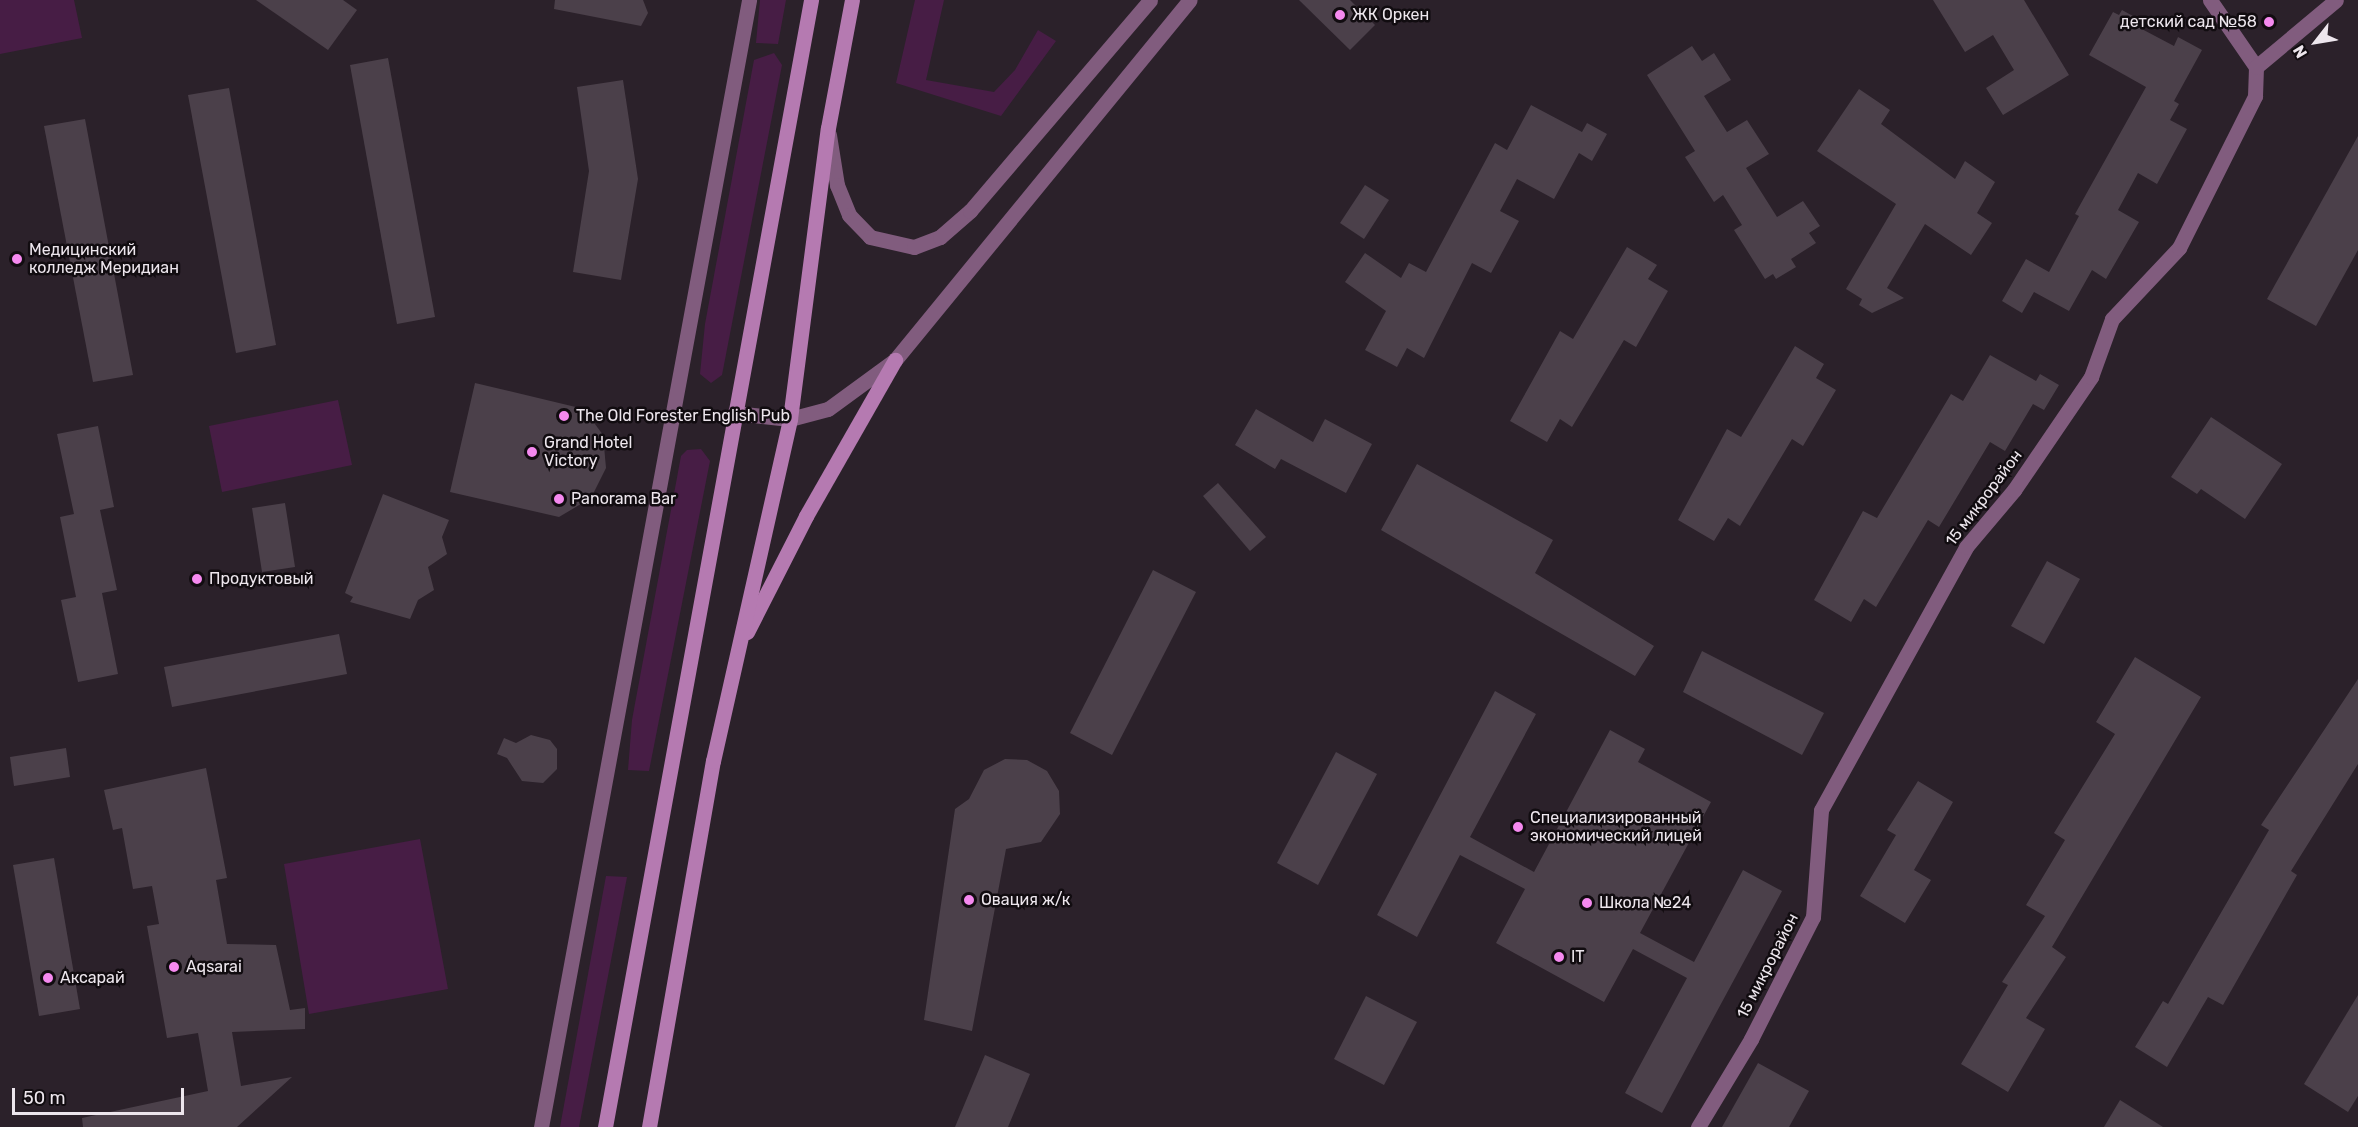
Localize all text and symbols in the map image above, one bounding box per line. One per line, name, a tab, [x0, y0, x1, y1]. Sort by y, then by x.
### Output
place label: ЖК Оркен	[1352, 5, 1429, 25]
marker: ЖК Оркен	[1333, 8, 1347, 22]
place label: детский сад №58	[2120, 12, 2257, 32]
north arrow	[2286, 12, 2346, 72]
marker: детский сад №58	[2262, 15, 2276, 29]
text: N	[2289, 42, 2311, 61]
place label: Медицинский колледж Меридиан	[29, 240, 179, 278]
marker: Медицинский колледж Меридиан	[10, 252, 24, 266]
place label: The Old Forester English Pub	[576, 406, 790, 426]
marker: The Old Forester English Pub	[557, 409, 571, 423]
place label: Grand Hotel Victory	[544, 433, 632, 471]
marker: Grand Hotel Victory	[525, 445, 539, 459]
street label: 15 микрорайон	[1942, 446, 2026, 550]
place label: Panorama Bar	[571, 489, 676, 509]
marker: Panorama Bar	[552, 492, 566, 506]
place label: Продуктовый	[209, 569, 314, 589]
marker: Продуктовый	[190, 572, 204, 586]
place label: Специализированный экономический лицей	[1530, 808, 1702, 846]
marker: Специализированный экономический лицей	[1511, 820, 1525, 834]
place label: Овация ж/к	[981, 890, 1070, 910]
marker: Овация ж/к	[962, 893, 976, 907]
place label: Школа №24	[1599, 893, 1691, 913]
marker: Школа №24	[1580, 896, 1594, 910]
street label: 15 микрорайон	[1733, 910, 1803, 1022]
place label: IT	[1571, 947, 1585, 967]
marker: IT	[1552, 950, 1566, 964]
place label: Aqsarai	[186, 957, 242, 977]
marker: Aqsarai	[167, 960, 181, 974]
place label: Аксарай	[60, 968, 125, 988]
marker: Аксарай	[41, 971, 55, 985]
scale bar	[15, 1076, 188, 1114]
text: 50 m	[23, 1087, 66, 1109]

